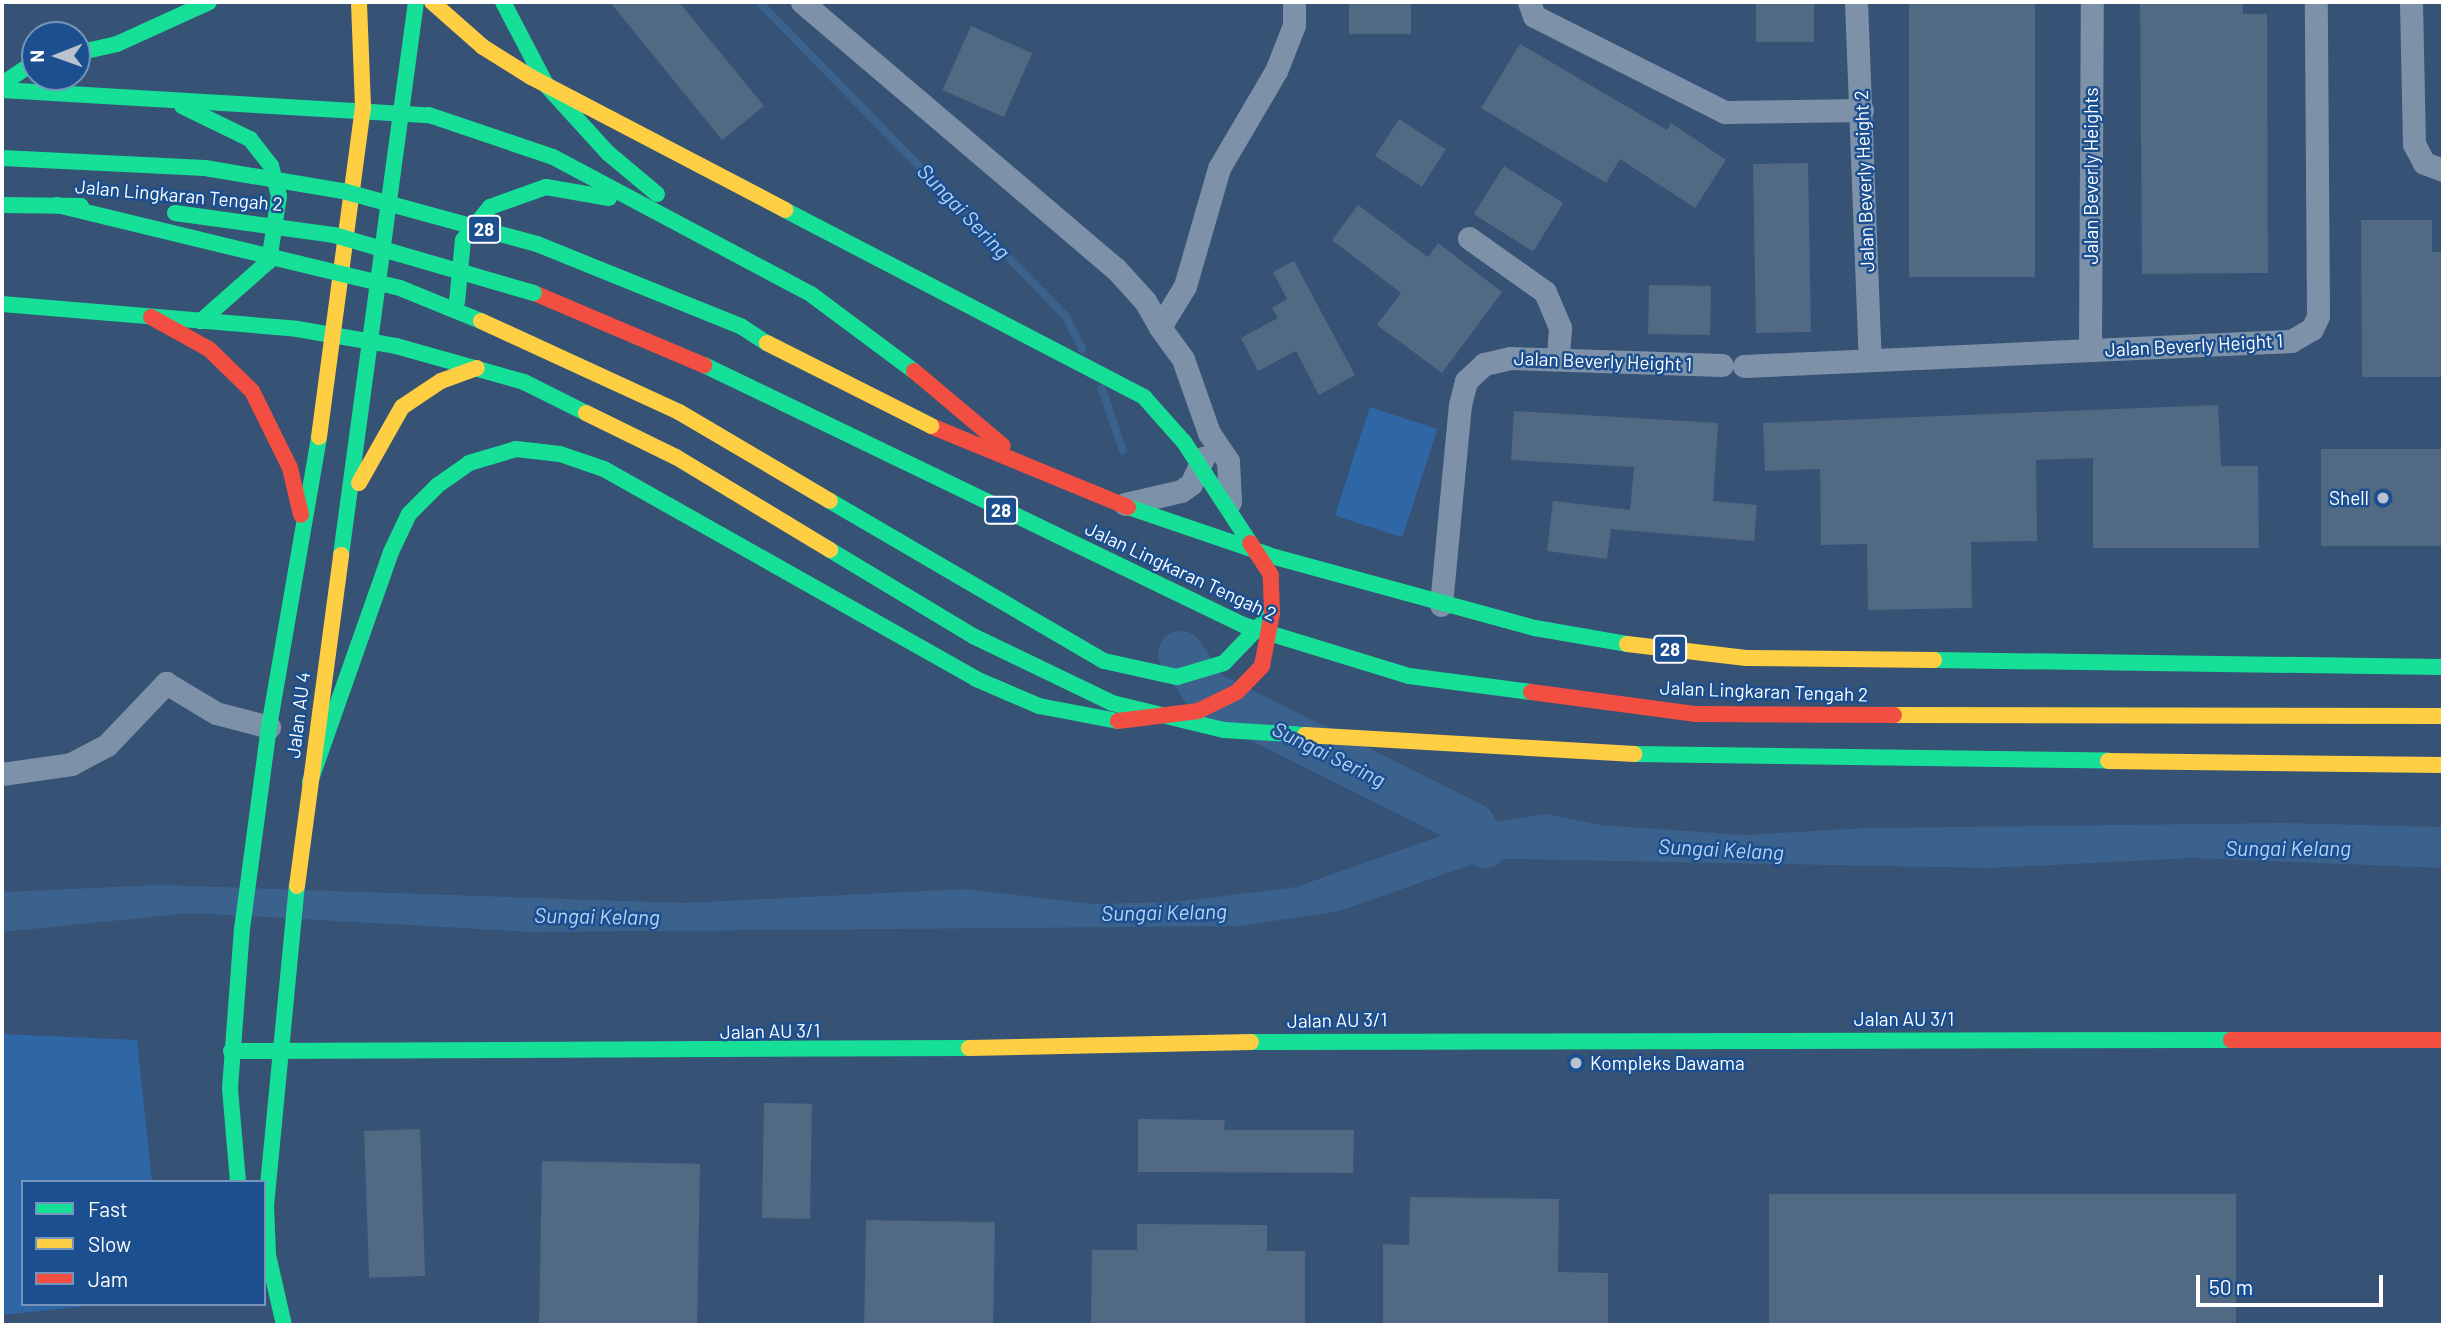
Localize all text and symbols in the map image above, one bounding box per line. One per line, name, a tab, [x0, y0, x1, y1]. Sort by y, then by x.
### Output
north arrow	[21, 21, 91, 91]
text: N	[25, 50, 48, 63]
street label: Jalan Beverly Heights	[2080, 87, 2102, 265]
street label: Jalan Beverly Height 2	[1849, 90, 1879, 272]
water label: Sungai Sering	[912, 158, 1016, 264]
street label: Jalan Lingkaran Tengah 2	[74, 175, 284, 215]
road number: 28	[466, 214, 502, 244]
street label: Jalan Beverly Height 1	[2104, 329, 2284, 361]
street label: Jalan Beverly Height 1	[1513, 346, 1693, 376]
place label: Shell	[2329, 487, 2369, 509]
marker: Shell	[2375, 490, 2391, 506]
road number: 28	[984, 496, 1018, 524]
street label: Jalan Lingkaran Tengah 2	[1082, 517, 1280, 625]
road number: 28	[1652, 634, 1688, 664]
street label: Jalan AU 4	[281, 671, 315, 759]
street label: Jalan Lingkaran Tengah 2	[1659, 676, 1869, 706]
water label: Sungai Sering	[1268, 716, 1390, 792]
water label: Sungai Kelang	[1658, 833, 1784, 865]
water label: Sungai Kelang	[2225, 835, 2351, 861]
water label: Sungai Kelang	[1101, 898, 1227, 926]
water label: Sungai Kelang	[534, 902, 660, 930]
street label: Jalan AU 3/1	[1287, 1008, 1387, 1032]
street label: Jalan AU 3/1	[1854, 1008, 1954, 1030]
street label: Jalan AU 3/1	[720, 1019, 820, 1043]
place label: Kompleks Dawama	[1590, 1052, 1745, 1074]
marker: Kompleks Dawama	[1568, 1055, 1584, 1071]
legend	[21, 1180, 266, 1306]
text: Fast	[88, 1196, 128, 1221]
text: Slow	[88, 1231, 131, 1256]
scale bar	[2200, 1260, 2387, 1304]
text: Jam	[88, 1266, 128, 1291]
text: 50 m	[2209, 1274, 2253, 1299]

